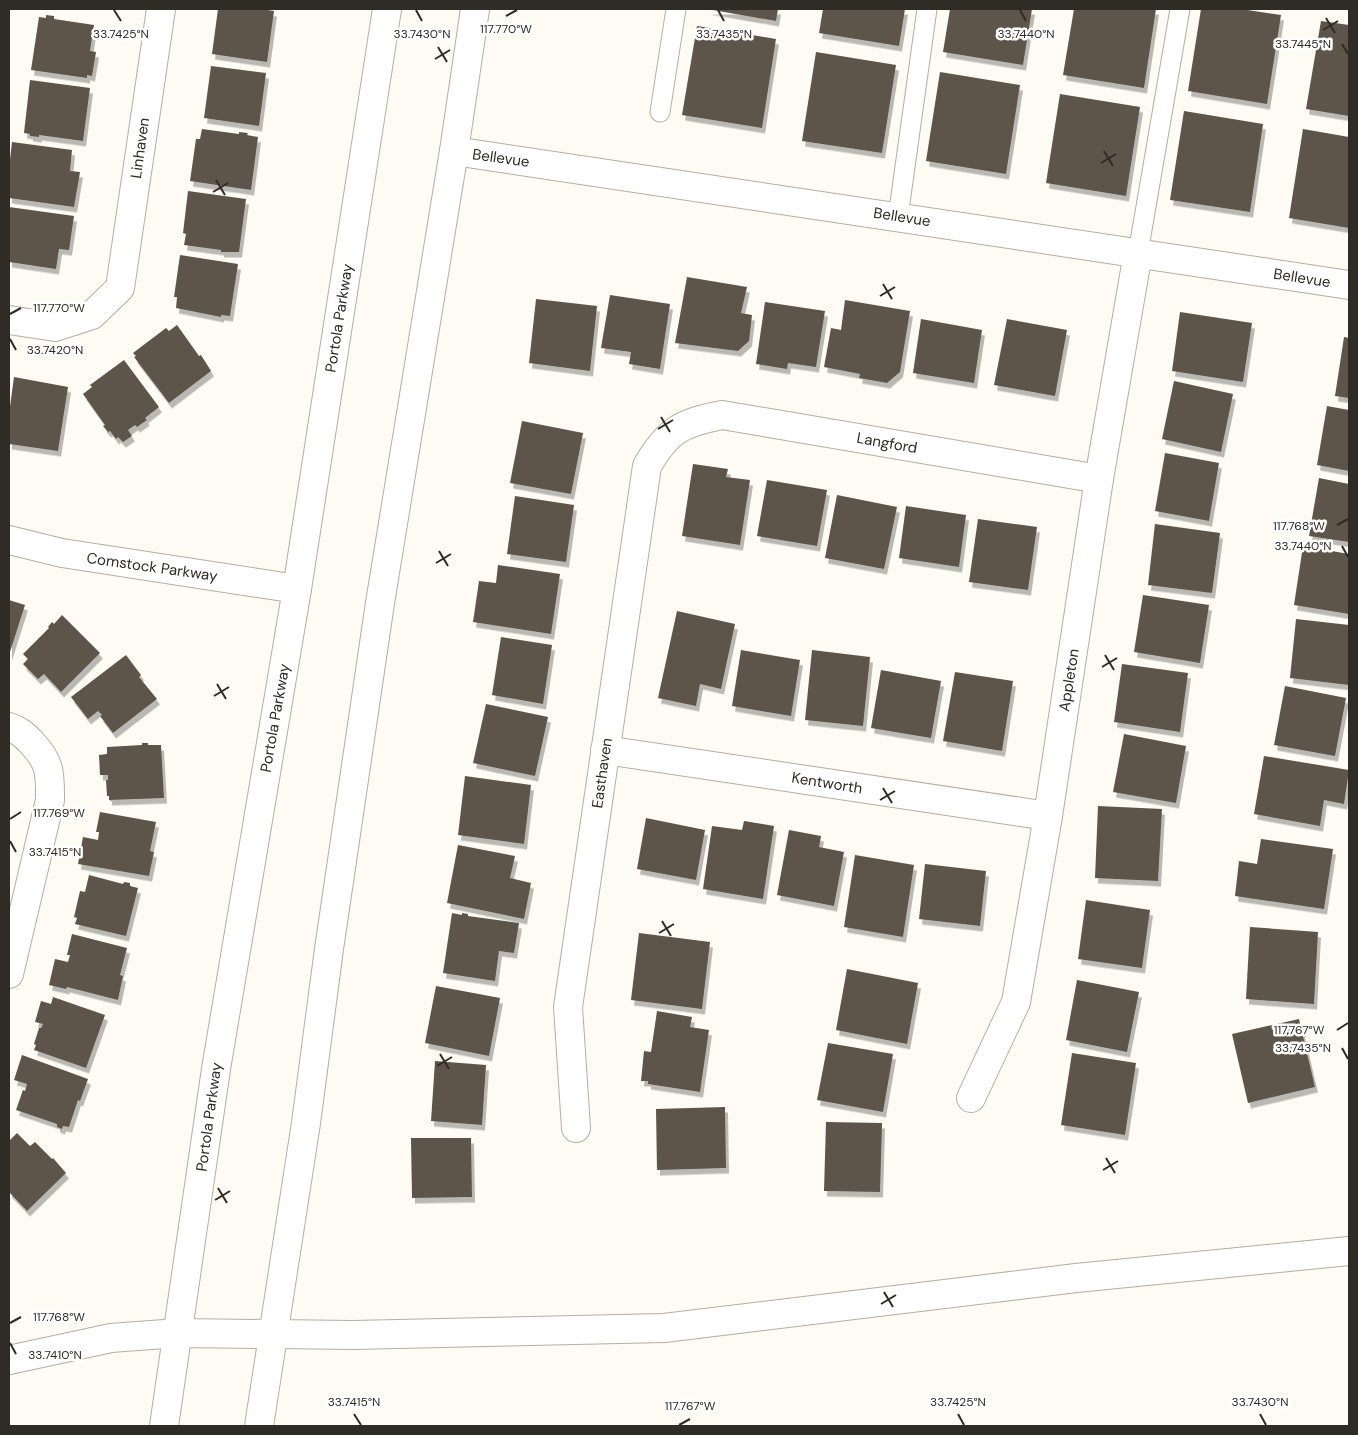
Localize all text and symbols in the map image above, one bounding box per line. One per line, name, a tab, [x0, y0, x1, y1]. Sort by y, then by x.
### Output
text: 117.770°W	[480, 21, 532, 37]
text: 33.7425°N	[93, 26, 149, 42]
text: 33.7430°N	[394, 26, 450, 42]
text: 33.7435°N	[696, 26, 752, 42]
text: 33.7440°N	[997, 26, 1055, 42]
text: 33.7445°N	[1275, 36, 1331, 52]
street label: Linhaven	[126, 116, 154, 180]
street label: Bellevue	[471, 144, 531, 172]
street label: Bellevue	[872, 203, 932, 231]
street label: Portola Parkway	[321, 262, 358, 374]
street label: Bellevue	[1272, 264, 1332, 292]
text: 117.770°W	[33, 300, 85, 316]
text: 33.7420°N	[27, 342, 83, 358]
street label: Langford	[855, 428, 919, 458]
text: 117.768°W	[1273, 518, 1325, 534]
text: 33.7440°N	[1274, 538, 1332, 554]
street label: Comstock Parkway	[85, 548, 219, 586]
street label: Appleton	[1054, 647, 1084, 713]
street label: Portola Parkway	[256, 662, 294, 774]
street label: Easthaven	[587, 737, 617, 809]
street label: Kentworth	[790, 768, 864, 798]
text: 117.769°W	[33, 805, 85, 821]
text: 33.7415°N	[29, 844, 81, 860]
text: 117.767°W	[1274, 1022, 1325, 1038]
text: 33.7435°N	[1275, 1040, 1331, 1056]
street label: Portola Parkway	[191, 1061, 227, 1173]
text: 117.768°W	[33, 1309, 85, 1325]
text: 33.7410°N	[28, 1347, 82, 1363]
text: 33.7415°N	[328, 1394, 380, 1410]
text: 33.7425°N	[930, 1394, 986, 1410]
text: 33.7430°N	[1232, 1394, 1288, 1410]
text: 117.767°W	[665, 1398, 716, 1414]

